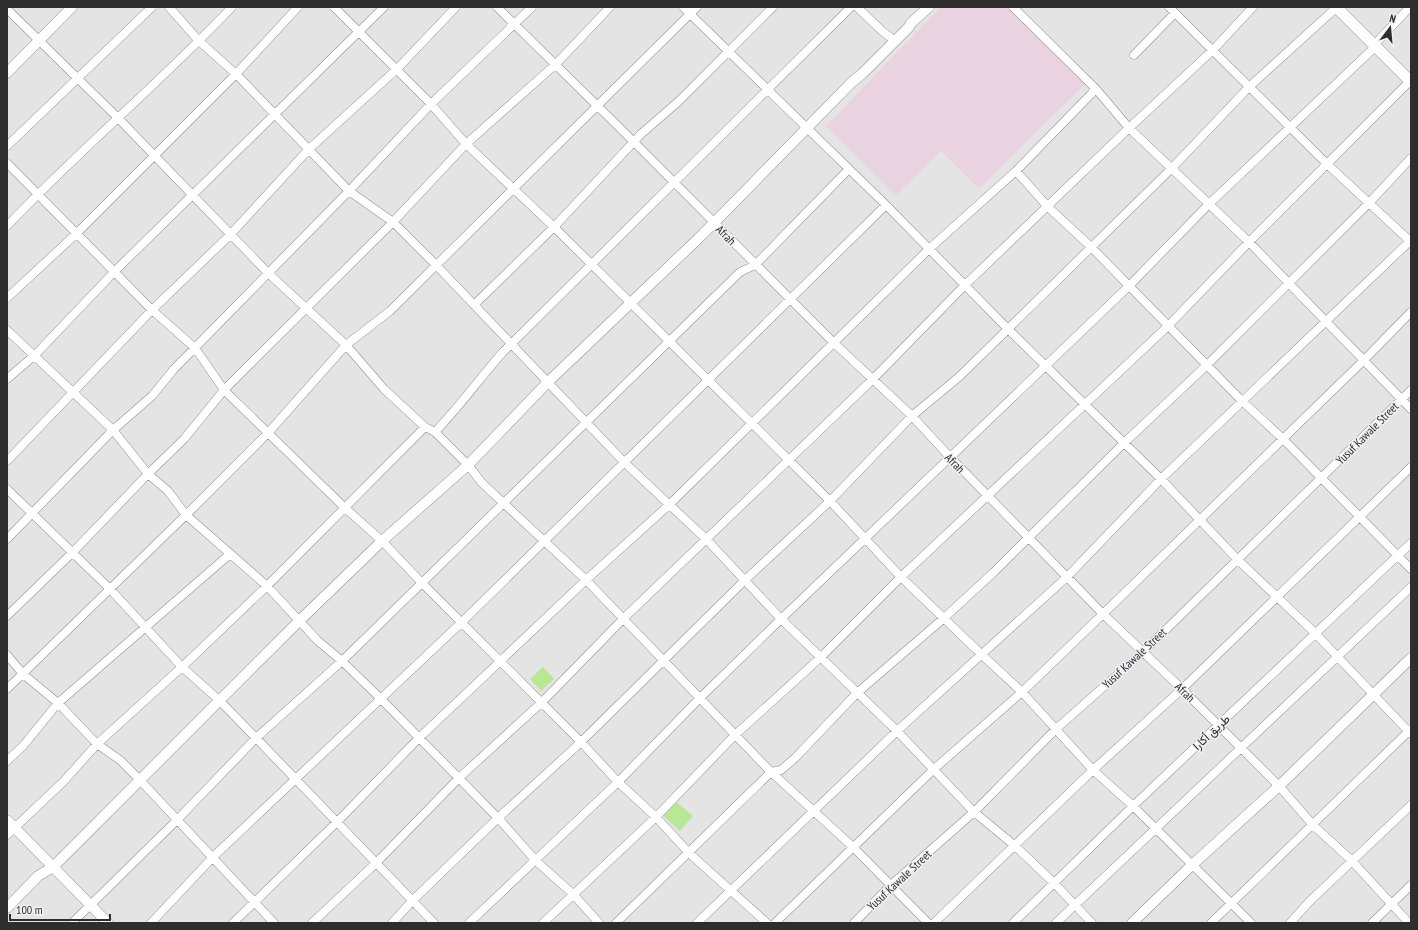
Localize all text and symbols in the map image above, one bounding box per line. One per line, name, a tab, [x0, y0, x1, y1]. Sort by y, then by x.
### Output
north arrow	[1370, 8, 1410, 48]
text: N	[1388, 11, 1398, 26]
street label: Afrah	[713, 222, 739, 248]
street label: Yusuf Kawale Street	[1333, 398, 1402, 467]
street label: Afrah	[942, 450, 968, 476]
street label: Yusuf Kawale Street	[1099, 624, 1170, 692]
street label: Afrah	[1172, 679, 1198, 705]
street label: طريق أكارا	[1189, 711, 1233, 754]
street label: Yusuf Kawale Street	[864, 846, 935, 914]
scale bar	[10, 896, 110, 922]
text: 100 m	[16, 902, 43, 917]

